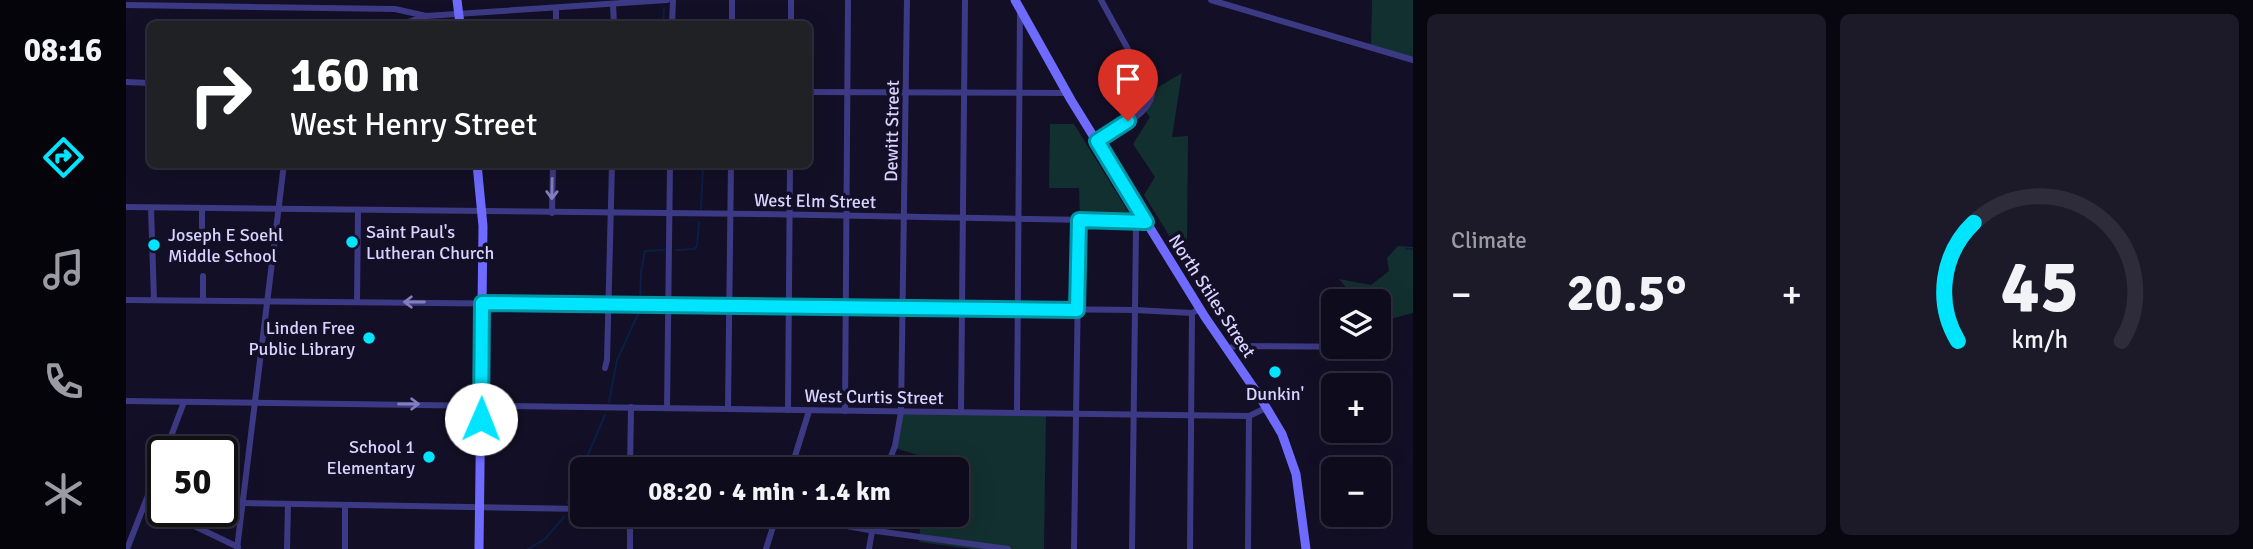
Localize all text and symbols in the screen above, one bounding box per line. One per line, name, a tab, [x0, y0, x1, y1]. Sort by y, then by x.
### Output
text: 08:16	[24, 31, 102, 70]
text: 160 m	[290, 45, 420, 105]
icon: right	[175, 49, 266, 140]
pin	[1098, 49, 1158, 121]
icon: arrive	[1109, 60, 1147, 98]
street label: Dewitt Street	[880, 80, 904, 182]
text: West Henry Street	[290, 105, 537, 144]
icon: directions	[39, 133, 88, 182]
one-way arrow	[546, 177, 559, 200]
street label: West Elm Street	[754, 189, 876, 213]
place label: Saint Paul's Lutheran Church	[366, 221, 494, 264]
place label: Joseph E Soehl Middle School	[168, 224, 283, 267]
text: Climate	[1451, 226, 1527, 255]
street label: North Stiles Street	[1164, 230, 1260, 362]
marker: Saint Paul's Lutheran Church	[344, 234, 360, 250]
marker: Joseph E Soehl Middle School	[146, 237, 162, 253]
text: 45	[2000, 243, 2079, 332]
icon: music	[39, 245, 88, 294]
text: 20.5°	[1567, 261, 1686, 325]
text: −	[1451, 271, 1472, 318]
text: +	[1781, 271, 1802, 318]
map controls	[1321, 289, 1391, 527]
button: layers	[1321, 289, 1391, 359]
one-way arrow	[403, 295, 426, 309]
place label: Linden Free Public Library	[249, 317, 356, 360]
text: km/h	[2011, 323, 2068, 354]
marker: Linden Free Public Library	[361, 330, 377, 346]
icon: phone	[39, 357, 88, 406]
marker: Dunkin'	[1267, 364, 1283, 380]
button: +	[1321, 373, 1391, 443]
position arrow	[444, 382, 518, 456]
place label: Dunkin'	[1246, 383, 1304, 405]
street label: West Curtis Street	[804, 385, 944, 409]
one-way arrow	[398, 397, 421, 411]
speed limit sign: 50	[147, 436, 238, 527]
place label: School 1 Elementary	[327, 436, 416, 479]
marker: School 1 Elementary	[421, 449, 437, 465]
button: −	[1321, 457, 1391, 527]
icon: climate	[39, 469, 88, 518]
text: 08:20 · 4 min · 1.4 km	[648, 476, 891, 508]

